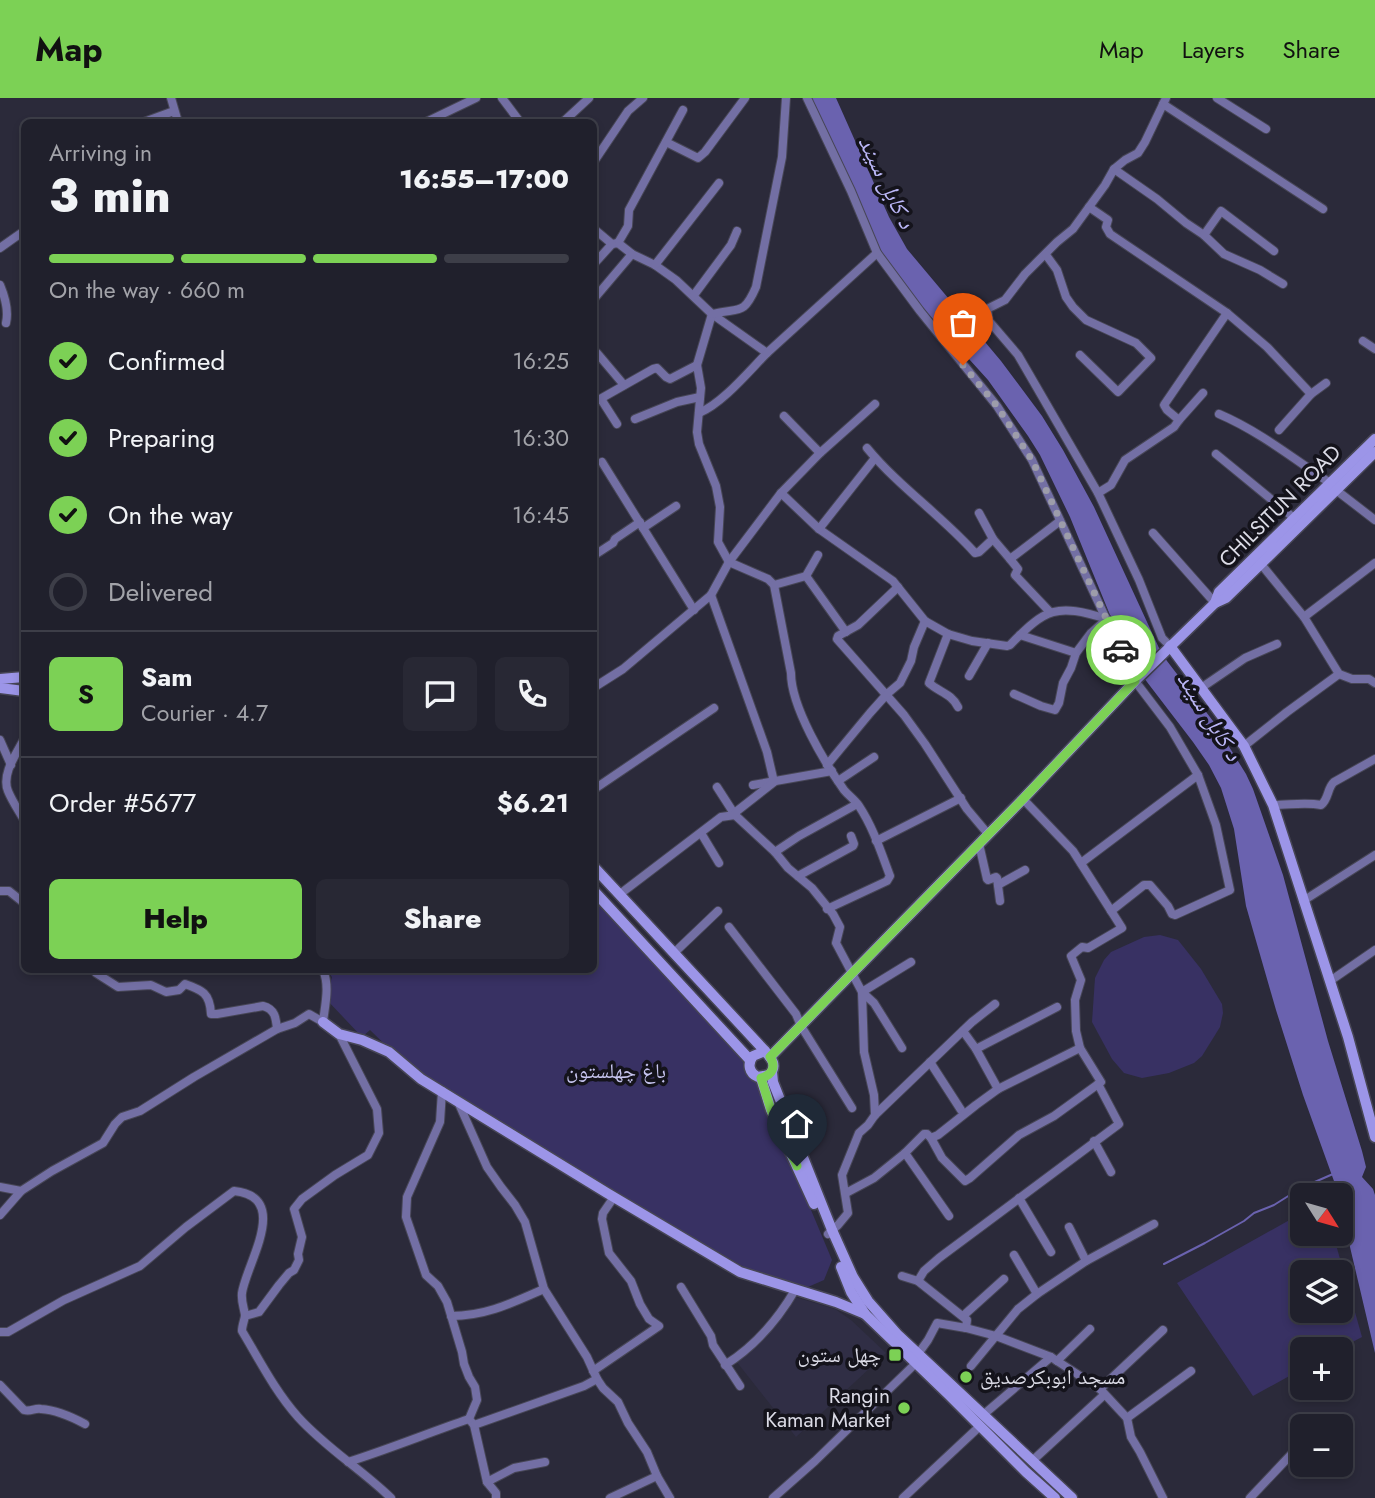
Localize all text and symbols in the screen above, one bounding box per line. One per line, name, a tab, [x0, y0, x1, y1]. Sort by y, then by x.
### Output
text: Map	[35, 26, 103, 73]
text: Map	[1099, 32, 1144, 67]
text: Layers	[1182, 32, 1244, 67]
text: Share	[1282, 32, 1340, 67]
water label: د کابل سيند	[850, 130, 924, 235]
text: Arriving in	[49, 136, 152, 170]
text: 16:55–17:00	[399, 160, 569, 198]
text: 3 min	[49, 163, 171, 229]
text: On the way · 660 m	[49, 273, 245, 307]
pin	[933, 293, 993, 365]
icon: bag	[944, 304, 982, 342]
icon: check	[49, 342, 87, 380]
text: Confirmed	[108, 342, 225, 380]
text: 16:25	[512, 344, 569, 378]
icon: check	[49, 419, 87, 457]
text: Preparing	[108, 419, 215, 457]
text: 16:30	[512, 421, 569, 455]
street label: CHILSITUN ROAD	[1212, 438, 1348, 574]
icon: check	[49, 496, 87, 534]
text: On the way	[108, 496, 233, 534]
text: 16:45	[512, 498, 569, 532]
text: Delivered	[108, 573, 213, 611]
courier	[1086, 615, 1156, 685]
icon: car	[1102, 631, 1140, 669]
button: chat	[403, 657, 477, 731]
button: phone	[495, 657, 569, 731]
text: Sam	[141, 658, 193, 696]
water label: د کابل سيند	[1169, 665, 1251, 768]
text: S	[78, 675, 94, 713]
text: Courier · 4.7	[141, 696, 268, 730]
text: Order #5677	[49, 784, 196, 822]
text: $6.21	[497, 784, 569, 822]
button: Help	[49, 879, 302, 959]
button: Share	[316, 879, 569, 959]
park label: باغ چهلستون	[566, 1056, 666, 1086]
pin	[767, 1094, 827, 1166]
icon: home	[778, 1105, 816, 1143]
north arrow	[1290, 1183, 1353, 1246]
map controls	[1290, 1183, 1353, 1477]
button: layers	[1290, 1260, 1353, 1323]
button: +	[1290, 1337, 1353, 1400]
place label: چهل ستون	[797, 1340, 881, 1370]
marker: چهل ستون	[887, 1347, 903, 1363]
place label: مسجد ابوبکرصدیق	[980, 1362, 1125, 1392]
marker: مسجد ابوبکرصدیق	[958, 1369, 974, 1385]
place label: Rangin Kaman Market	[765, 1381, 890, 1435]
marker: Rangin Kaman Market	[896, 1400, 912, 1416]
button: −	[1290, 1414, 1353, 1477]

